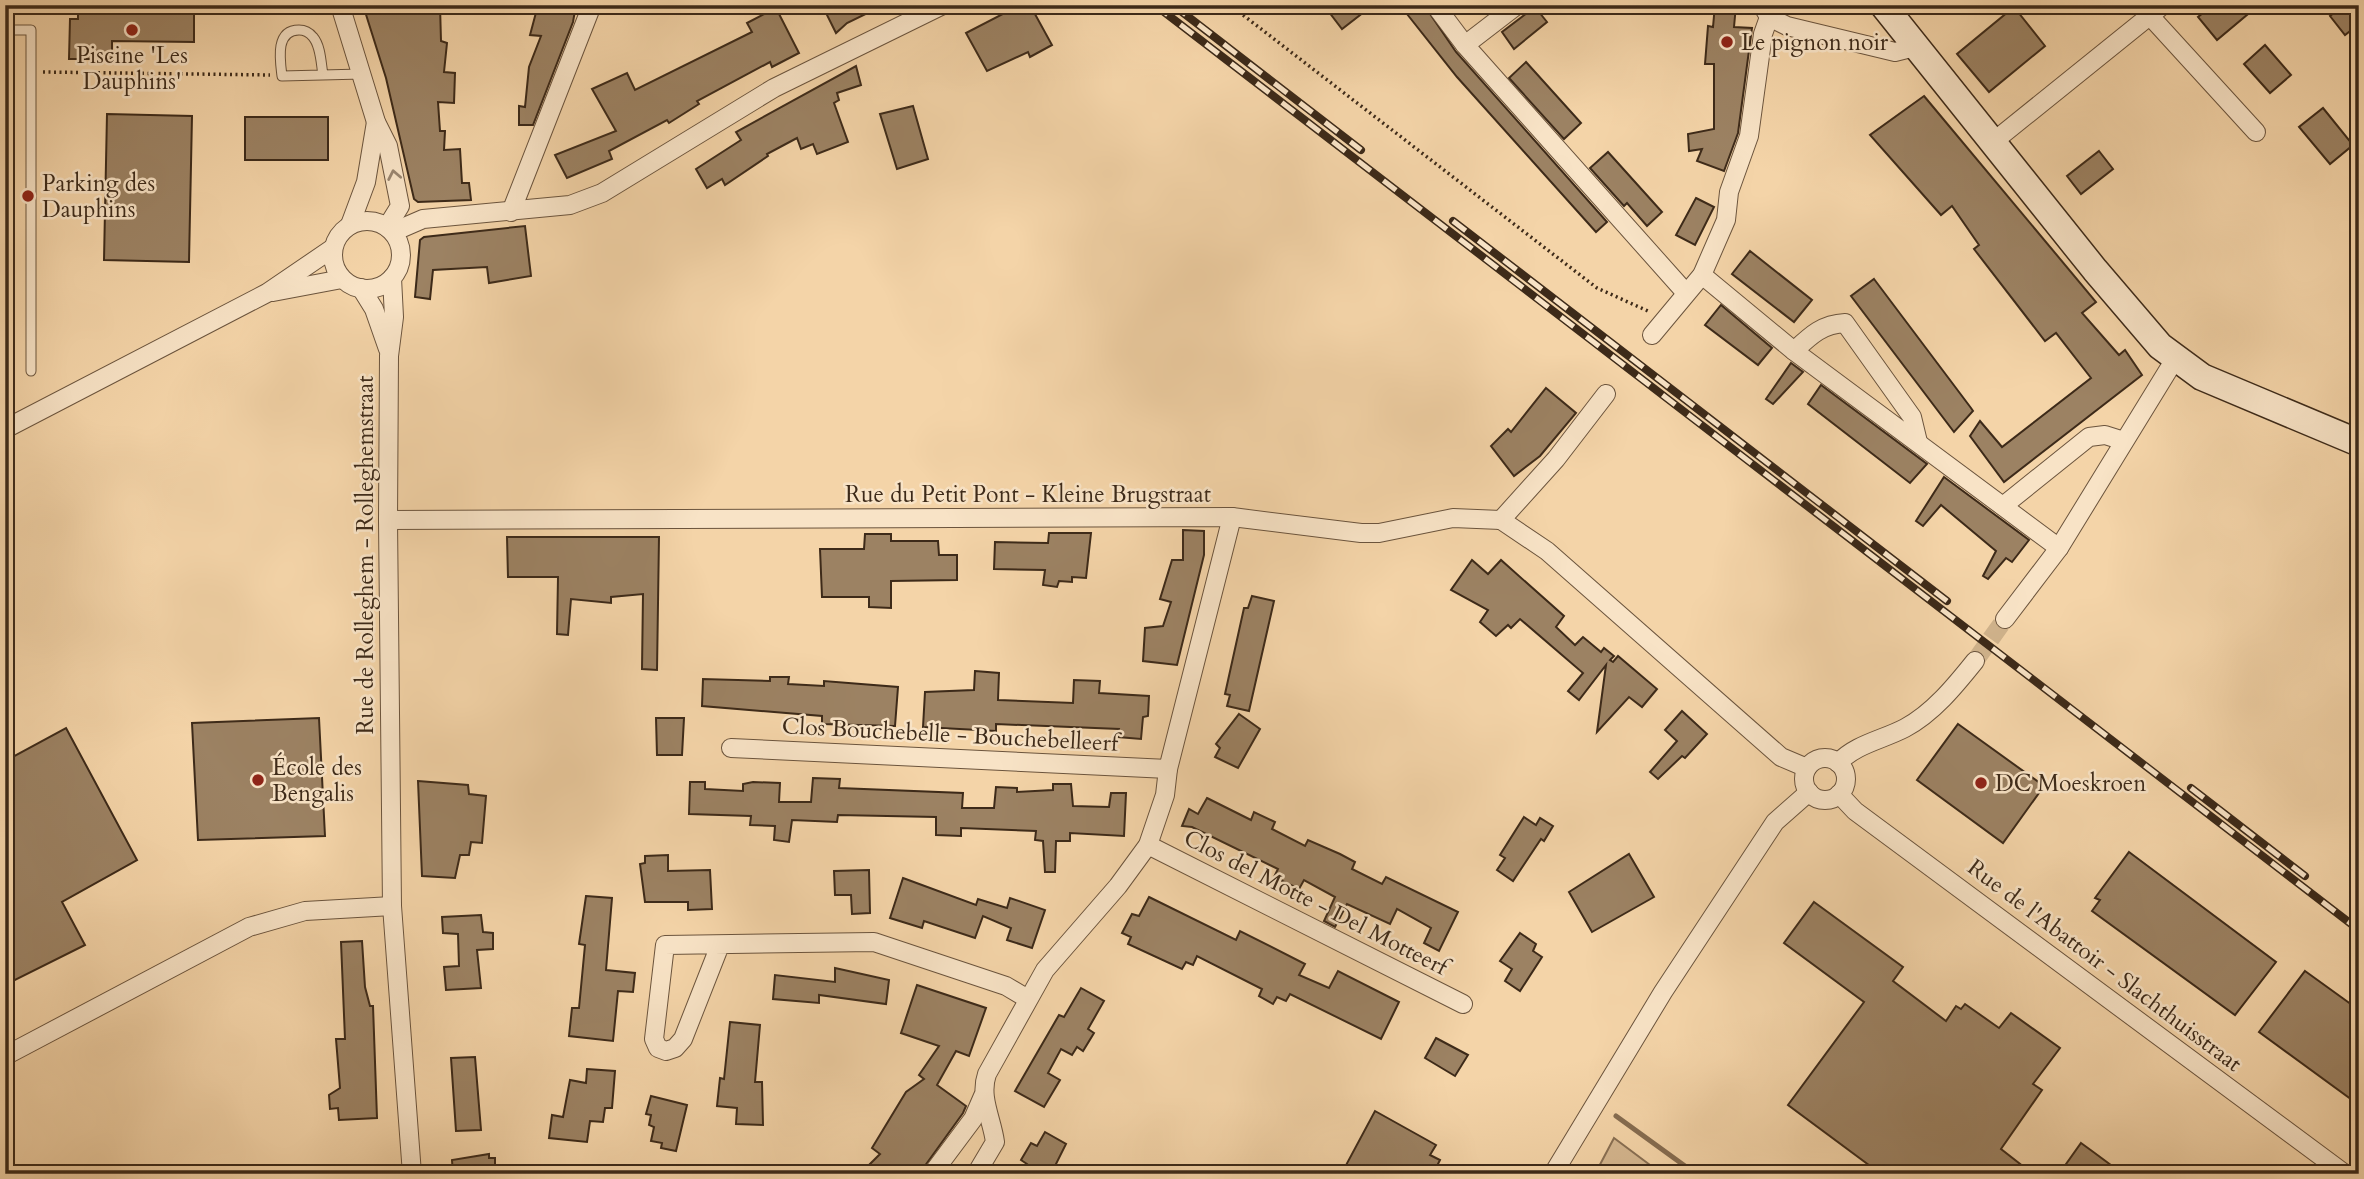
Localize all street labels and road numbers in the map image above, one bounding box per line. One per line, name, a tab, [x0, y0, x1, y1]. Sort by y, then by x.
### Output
street label: Rue de Rolleghem - Rolleghemstraat	[350, 376, 381, 735]
street label: Rue du Petit Pont - Kleine Brugstraat	[845, 479, 1211, 510]
street label: Clos Bouchebelle - Bouchebelleerf	[781, 710, 1123, 759]
street label: Clos del Motte - Del Motteerf	[1179, 822, 1457, 984]
street label: Rue de l'Abattoir - Slachthuisstraat	[1961, 852, 2248, 1079]

